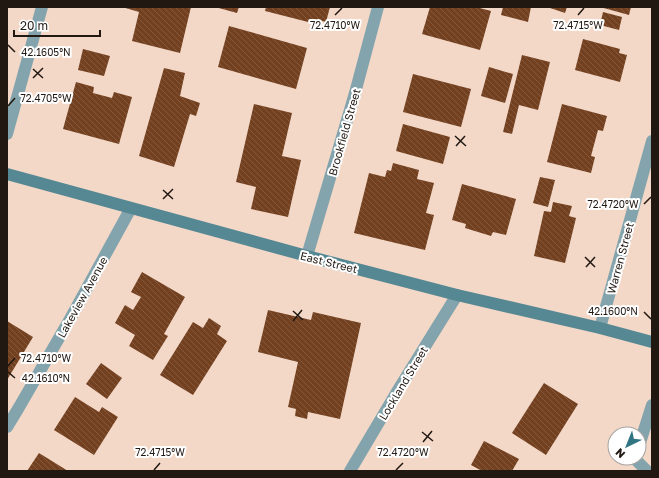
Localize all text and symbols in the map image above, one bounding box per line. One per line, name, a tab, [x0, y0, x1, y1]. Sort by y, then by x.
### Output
scale bar	[14, 12, 100, 38]
text: 20 m	[20, 18, 48, 33]
text: 72.4710°W	[310, 19, 360, 31]
text: 72.4715°W	[553, 19, 603, 31]
text: 42.1605°N	[21, 46, 71, 58]
street label: Brookfield Street	[325, 87, 363, 177]
text: 72.4705°W	[21, 92, 72, 104]
text: 72.4720°W	[588, 198, 639, 210]
street label: Warren Street	[604, 221, 636, 295]
street label: East Street	[299, 249, 359, 275]
street label: Lakeview Avenue	[54, 254, 110, 340]
text: 42.1600°N	[588, 305, 638, 317]
street label: Lockland Street	[376, 344, 430, 422]
text: 72.4710°W	[21, 352, 71, 364]
text: 42.1610°N	[22, 372, 70, 384]
north arrow	[607, 426, 647, 466]
text: 72.4715°W	[135, 446, 185, 458]
text: 72.4720°W	[378, 446, 429, 458]
text: N	[612, 446, 627, 461]

